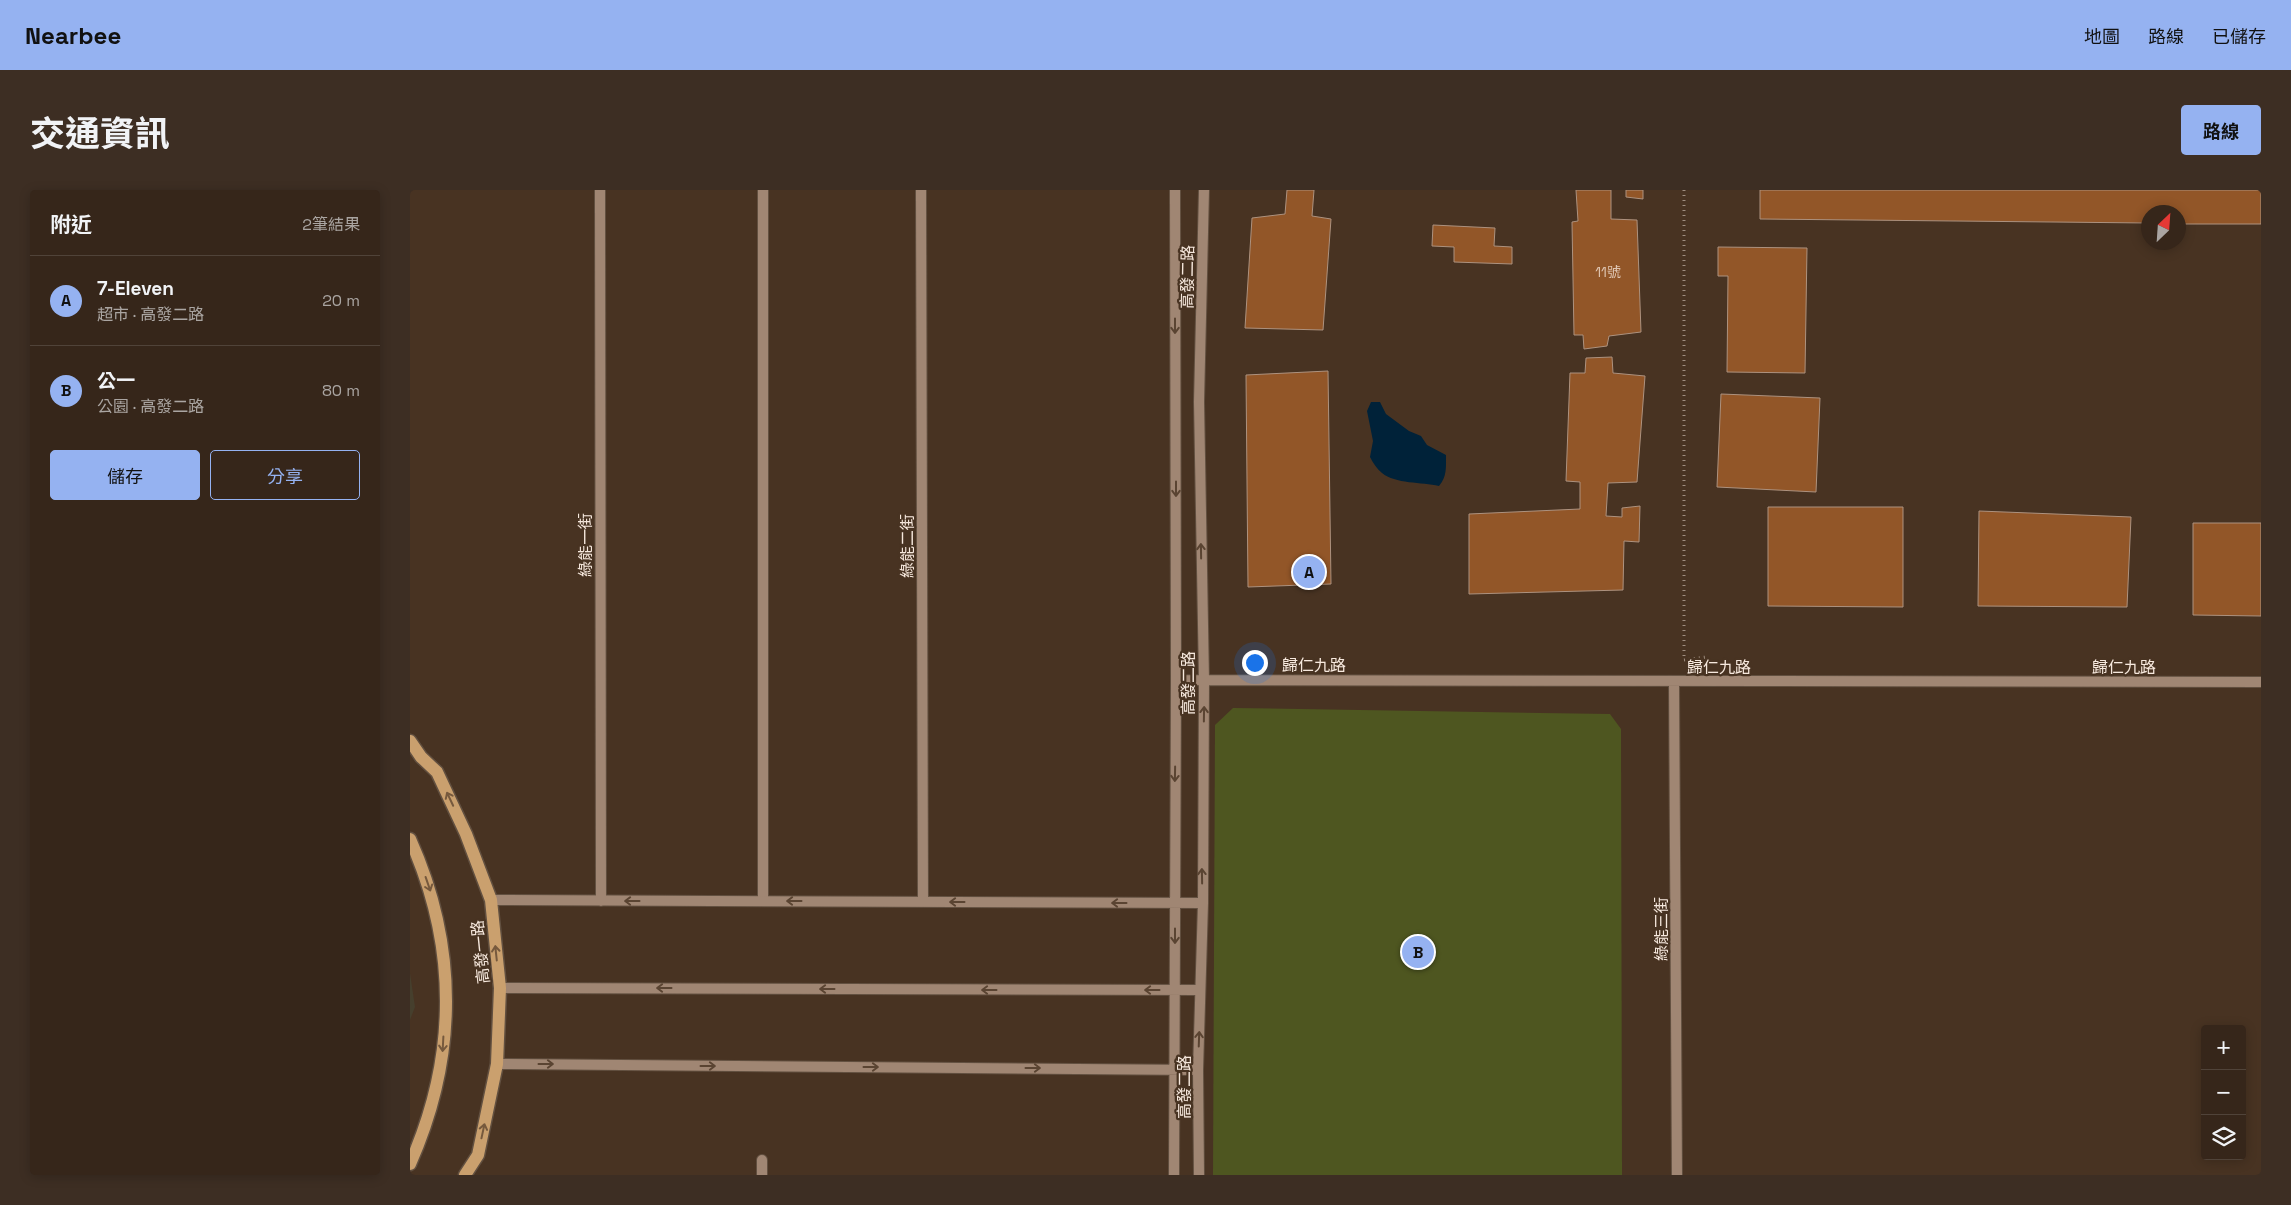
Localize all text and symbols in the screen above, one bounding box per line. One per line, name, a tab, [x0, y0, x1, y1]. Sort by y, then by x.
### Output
text: Nearbee	[25, 20, 121, 51]
text: 地圖	[2084, 25, 2120, 48]
text: 路線	[2148, 25, 2184, 48]
text: 已儲存	[2212, 25, 2266, 48]
button: 路線	[2181, 105, 2261, 155]
text: 交通資訊	[30, 112, 170, 156]
north arrow	[2141, 205, 2186, 250]
text: 附近	[50, 211, 92, 238]
text: 2筆結果	[302, 214, 360, 235]
street label: 高發二路	[1176, 245, 1199, 309]
house number: 11號	[1595, 263, 1621, 281]
text: 7-Eleven	[97, 276, 174, 301]
text: A	[61, 290, 71, 311]
text: 20 m	[322, 290, 360, 311]
text: 超市 · 高發二路	[97, 304, 204, 325]
one-way arrow	[1170, 318, 1180, 334]
text: 公一	[97, 368, 135, 393]
text: B	[61, 380, 71, 401]
text: 80 m	[322, 380, 360, 401]
text: 公園 · 高發二路	[97, 396, 204, 417]
button: 儲存	[50, 450, 200, 500]
button: 分享	[210, 450, 360, 500]
one-way arrow	[1171, 480, 1181, 496]
street label: 綠能一街	[575, 513, 596, 577]
street label: 綠能二街	[897, 514, 918, 578]
one-way arrow	[1197, 544, 1206, 560]
pin: A	[1293, 553, 1325, 591]
your location	[1242, 650, 1268, 676]
street label: 高發二路	[1178, 651, 1199, 715]
street label: 歸仁九路	[1282, 655, 1346, 676]
street label: 歸仁九路	[1687, 657, 1751, 678]
street label: 歸仁九路	[2092, 657, 2156, 678]
one-way arrow	[1199, 706, 1208, 722]
one-way arrow	[1171, 765, 1180, 781]
one-way arrow	[444, 791, 454, 806]
one-way arrow	[1197, 869, 1207, 885]
one-way arrow	[424, 875, 433, 891]
one-way arrow	[624, 896, 640, 906]
one-way arrow	[786, 896, 802, 906]
one-way arrow	[949, 897, 965, 907]
street label: 綠能三街	[1651, 897, 1672, 961]
one-way arrow	[1111, 898, 1128, 908]
street label: 高發一路	[467, 919, 494, 985]
one-way arrow	[1170, 928, 1180, 944]
pin: B	[1402, 933, 1434, 971]
one-way arrow	[491, 945, 501, 961]
one-way arrow	[656, 983, 672, 993]
one-way arrow	[819, 984, 835, 994]
one-way arrow	[981, 985, 997, 994]
one-way arrow	[1144, 985, 1160, 995]
map controls	[2201, 1025, 2246, 1160]
button: +	[2201, 1025, 2246, 1070]
one-way arrow	[1194, 1031, 1204, 1048]
one-way arrow	[438, 1036, 447, 1052]
street label: 高發二路	[1174, 1055, 1195, 1119]
one-way arrow	[538, 1060, 554, 1069]
one-way arrow	[700, 1061, 716, 1071]
one-way arrow	[862, 1062, 879, 1072]
one-way arrow	[1025, 1064, 1041, 1073]
button: −	[2201, 1070, 2246, 1115]
button: layers	[2201, 1115, 2246, 1160]
one-way arrow	[479, 1123, 489, 1139]

